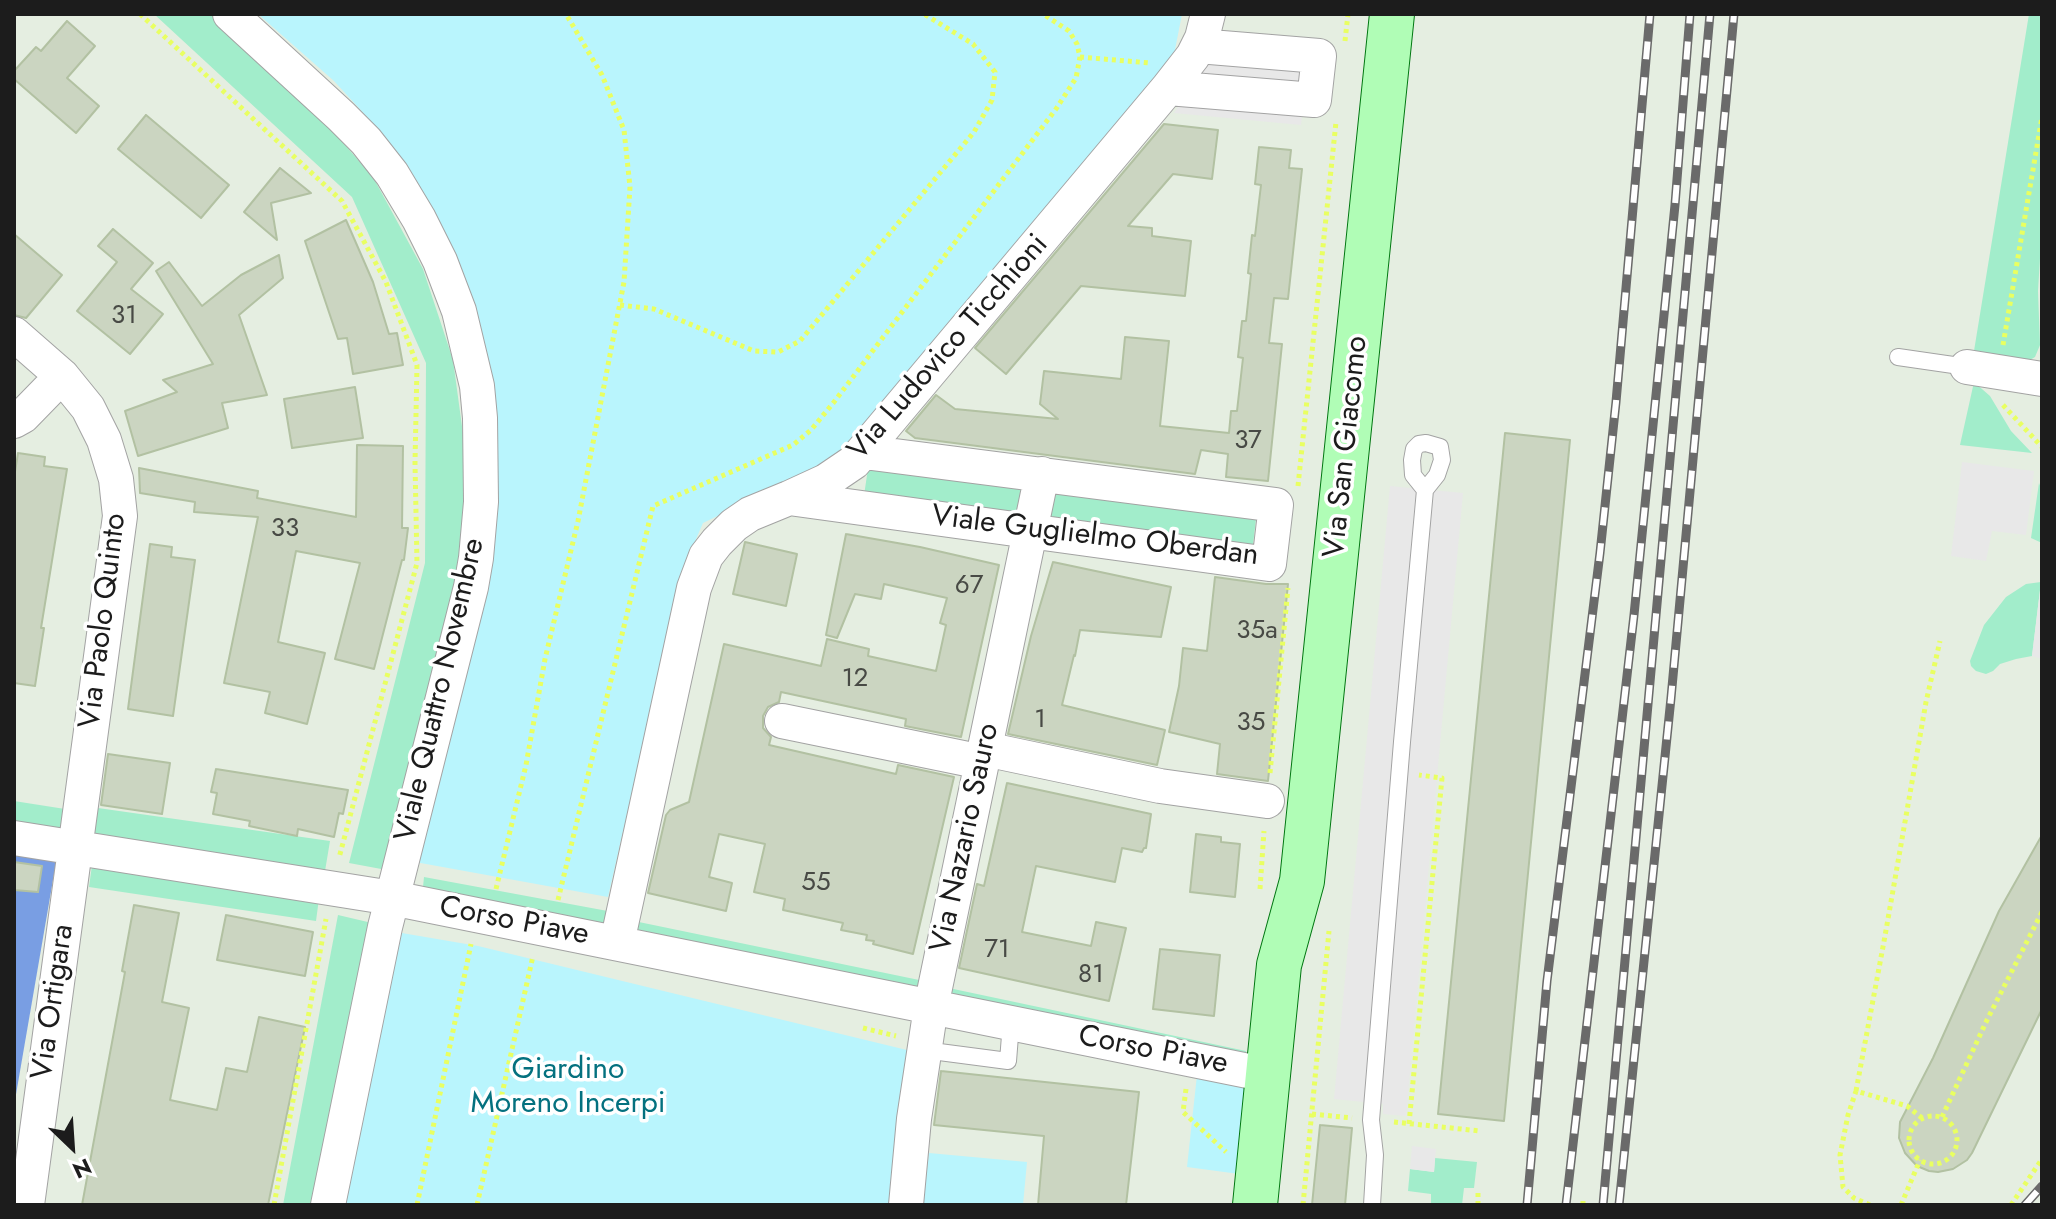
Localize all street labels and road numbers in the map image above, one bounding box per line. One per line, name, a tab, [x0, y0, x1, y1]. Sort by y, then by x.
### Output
street label: Via Ludovico Ticchioni	[841, 228, 1057, 468]
street label: Via San Giacomo	[1317, 334, 1377, 560]
street label: Viale Guglielmo Oberdan	[929, 499, 1261, 575]
street label: Via Paolo Quinto	[73, 511, 135, 731]
street label: Viale Quattro Novembre	[389, 535, 493, 845]
street label: Via Nazario Sauro	[924, 720, 1008, 956]
street label: Corso Piave	[436, 890, 592, 954]
street label: Via Ortigara	[25, 922, 83, 1082]
street label: Corso Piave	[1075, 1019, 1231, 1083]

